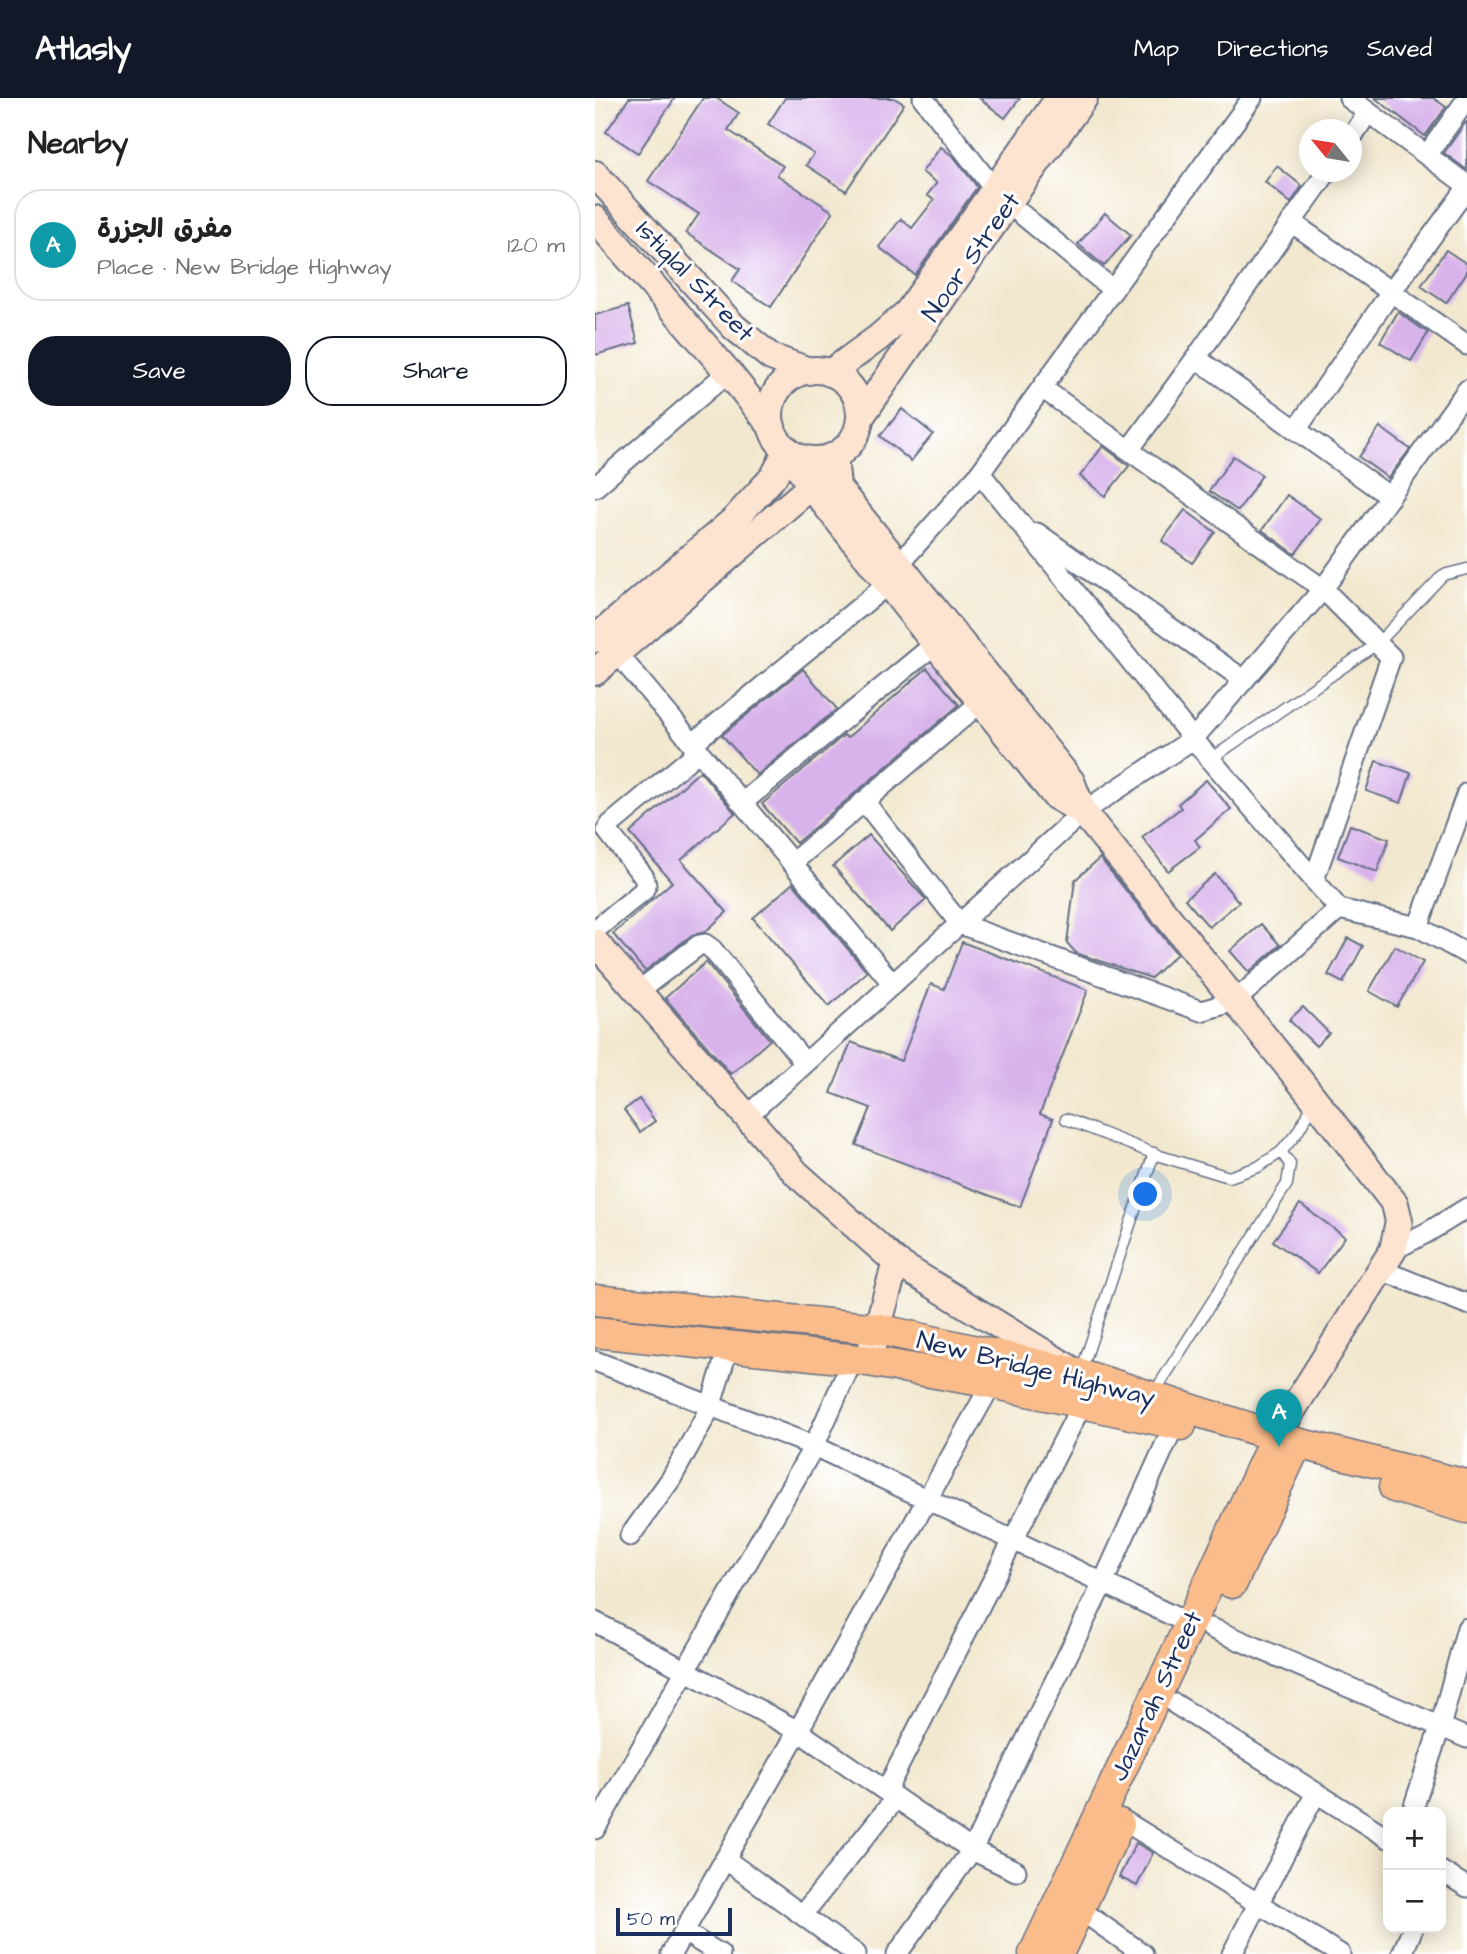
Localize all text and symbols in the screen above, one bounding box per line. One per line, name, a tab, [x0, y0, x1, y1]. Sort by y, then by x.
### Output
text: Atlasly	[35, 26, 131, 72]
text: Map	[1134, 32, 1179, 66]
text: Directions	[1217, 32, 1329, 66]
text: Saved	[1367, 32, 1432, 66]
north arrow	[1299, 119, 1362, 182]
text: Nearby	[28, 123, 128, 165]
street label: Noor Street	[913, 185, 1029, 329]
text: مفرق الجزرة	[97, 211, 232, 247]
street label: Istiqlal Street	[628, 212, 763, 350]
text: A	[46, 229, 60, 261]
text: 120 m	[507, 229, 565, 261]
text: Place · New Bridge Highway	[97, 251, 392, 283]
button: Save	[28, 336, 291, 406]
button: Share	[305, 336, 567, 406]
your location	[1128, 1177, 1162, 1211]
street label: New Bridge Highway	[913, 1322, 1159, 1418]
pin: A	[1256, 1389, 1302, 1447]
street label: Jazarah Street	[1101, 1605, 1211, 1787]
map controls	[1383, 1807, 1446, 1933]
button: +	[1383, 1807, 1446, 1870]
button: −	[1383, 1870, 1446, 1933]
scale bar	[616, 1905, 731, 1937]
text: 50 m	[627, 1906, 675, 1933]

